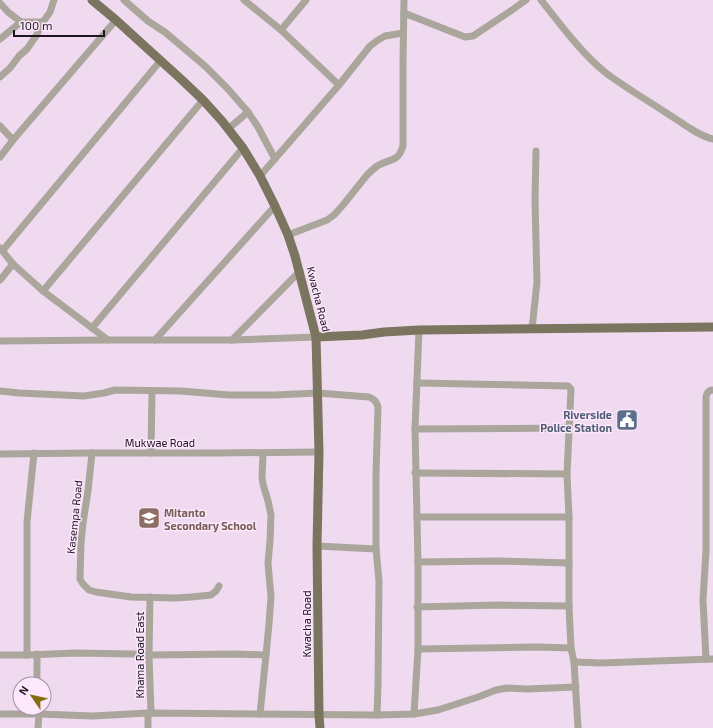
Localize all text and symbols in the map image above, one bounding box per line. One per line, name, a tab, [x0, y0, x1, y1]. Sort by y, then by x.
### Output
scale bar	[14, 12, 104, 38]
text: 100 m	[20, 18, 52, 32]
street label: Kwacha Road	[305, 265, 333, 333]
public building icon: Riverside Police Station	[614, 407, 640, 433]
place label: Riverside Police Station	[540, 408, 612, 434]
street label: Mukwae Road	[125, 436, 195, 449]
street label: Kasempa Road	[64, 480, 84, 554]
school or university icon: Mitanto Secondary School	[136, 505, 162, 531]
place label: Mitanto Secondary School	[164, 506, 257, 533]
street label: Kwacha Road	[300, 591, 313, 657]
street label: Khama Road East	[133, 612, 146, 698]
north arrow	[12, 676, 52, 716]
text: N	[16, 683, 31, 697]

